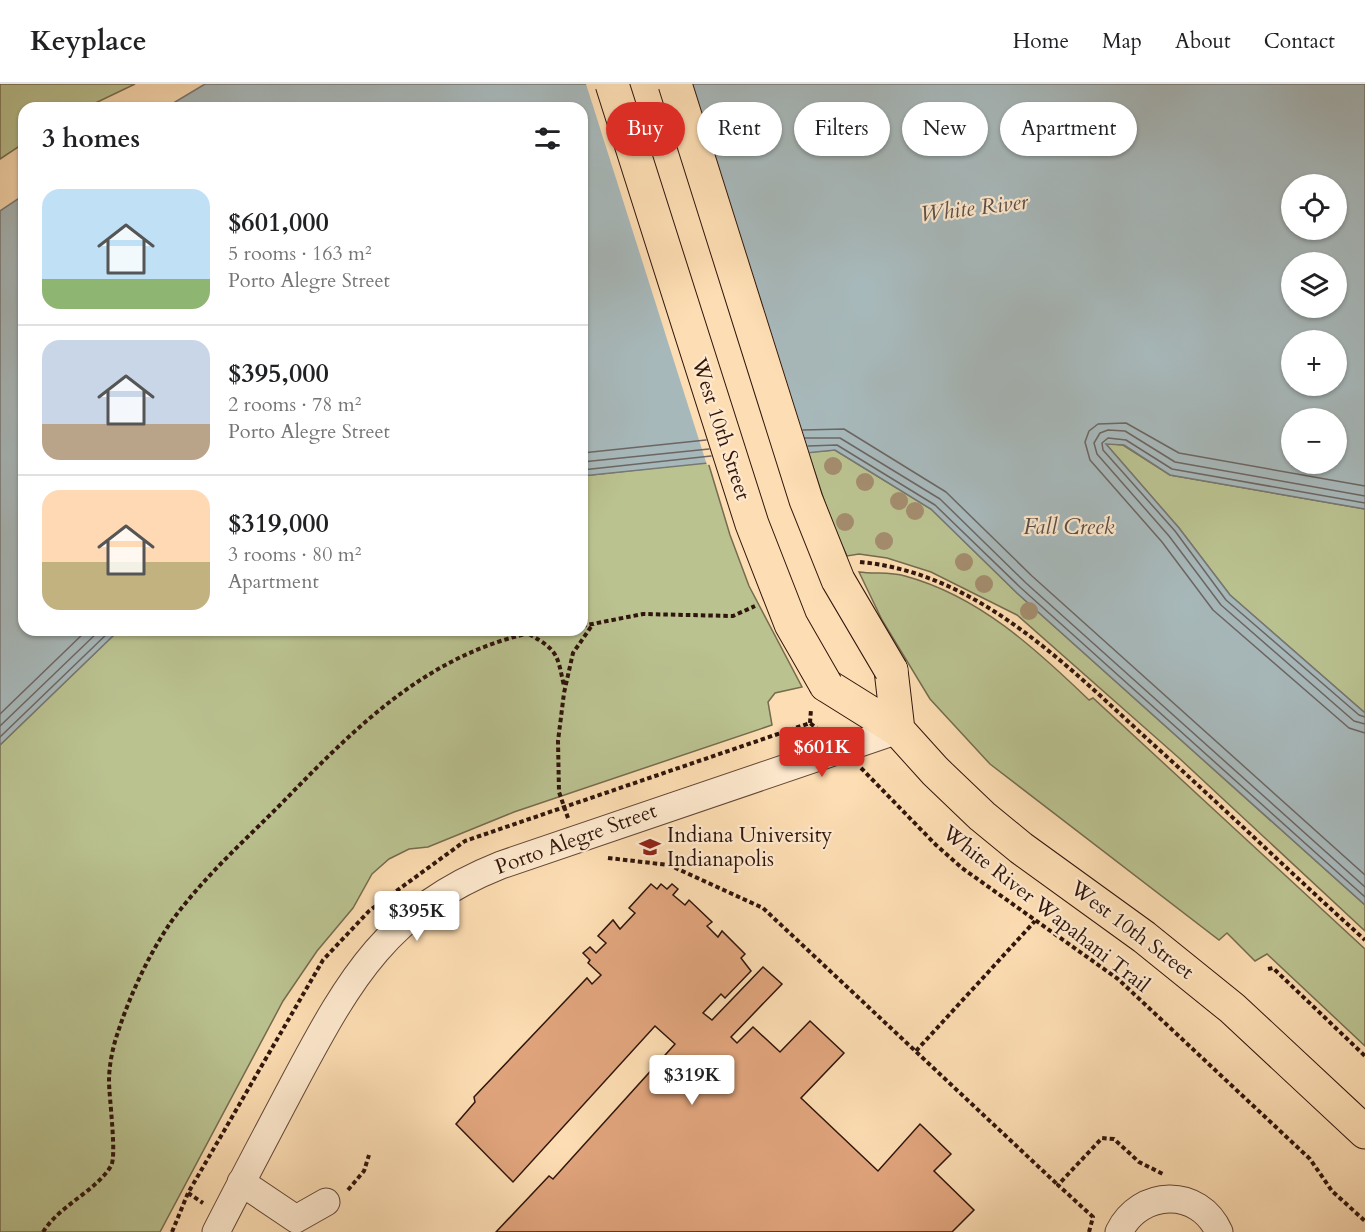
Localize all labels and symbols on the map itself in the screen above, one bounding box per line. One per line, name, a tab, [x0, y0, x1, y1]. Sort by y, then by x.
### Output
water label: White River	[919, 186, 1030, 229]
street label: West 10th Street	[684, 353, 758, 504]
water label: Fall Creek	[1024, 512, 1115, 542]
pin: $601K	[780, 727, 864, 778]
street label: Porto Alegre Street	[491, 796, 661, 882]
street label: White River Wapahani Trail	[935, 818, 1156, 999]
place label: Indiana University Indianapolis	[667, 821, 832, 874]
school or university icon: Indiana University Indianapolis	[638, 835, 662, 859]
street label: West 10th Street	[1063, 873, 1200, 986]
pin: $395K	[375, 891, 459, 942]
pin: $319K	[650, 1055, 734, 1106]

